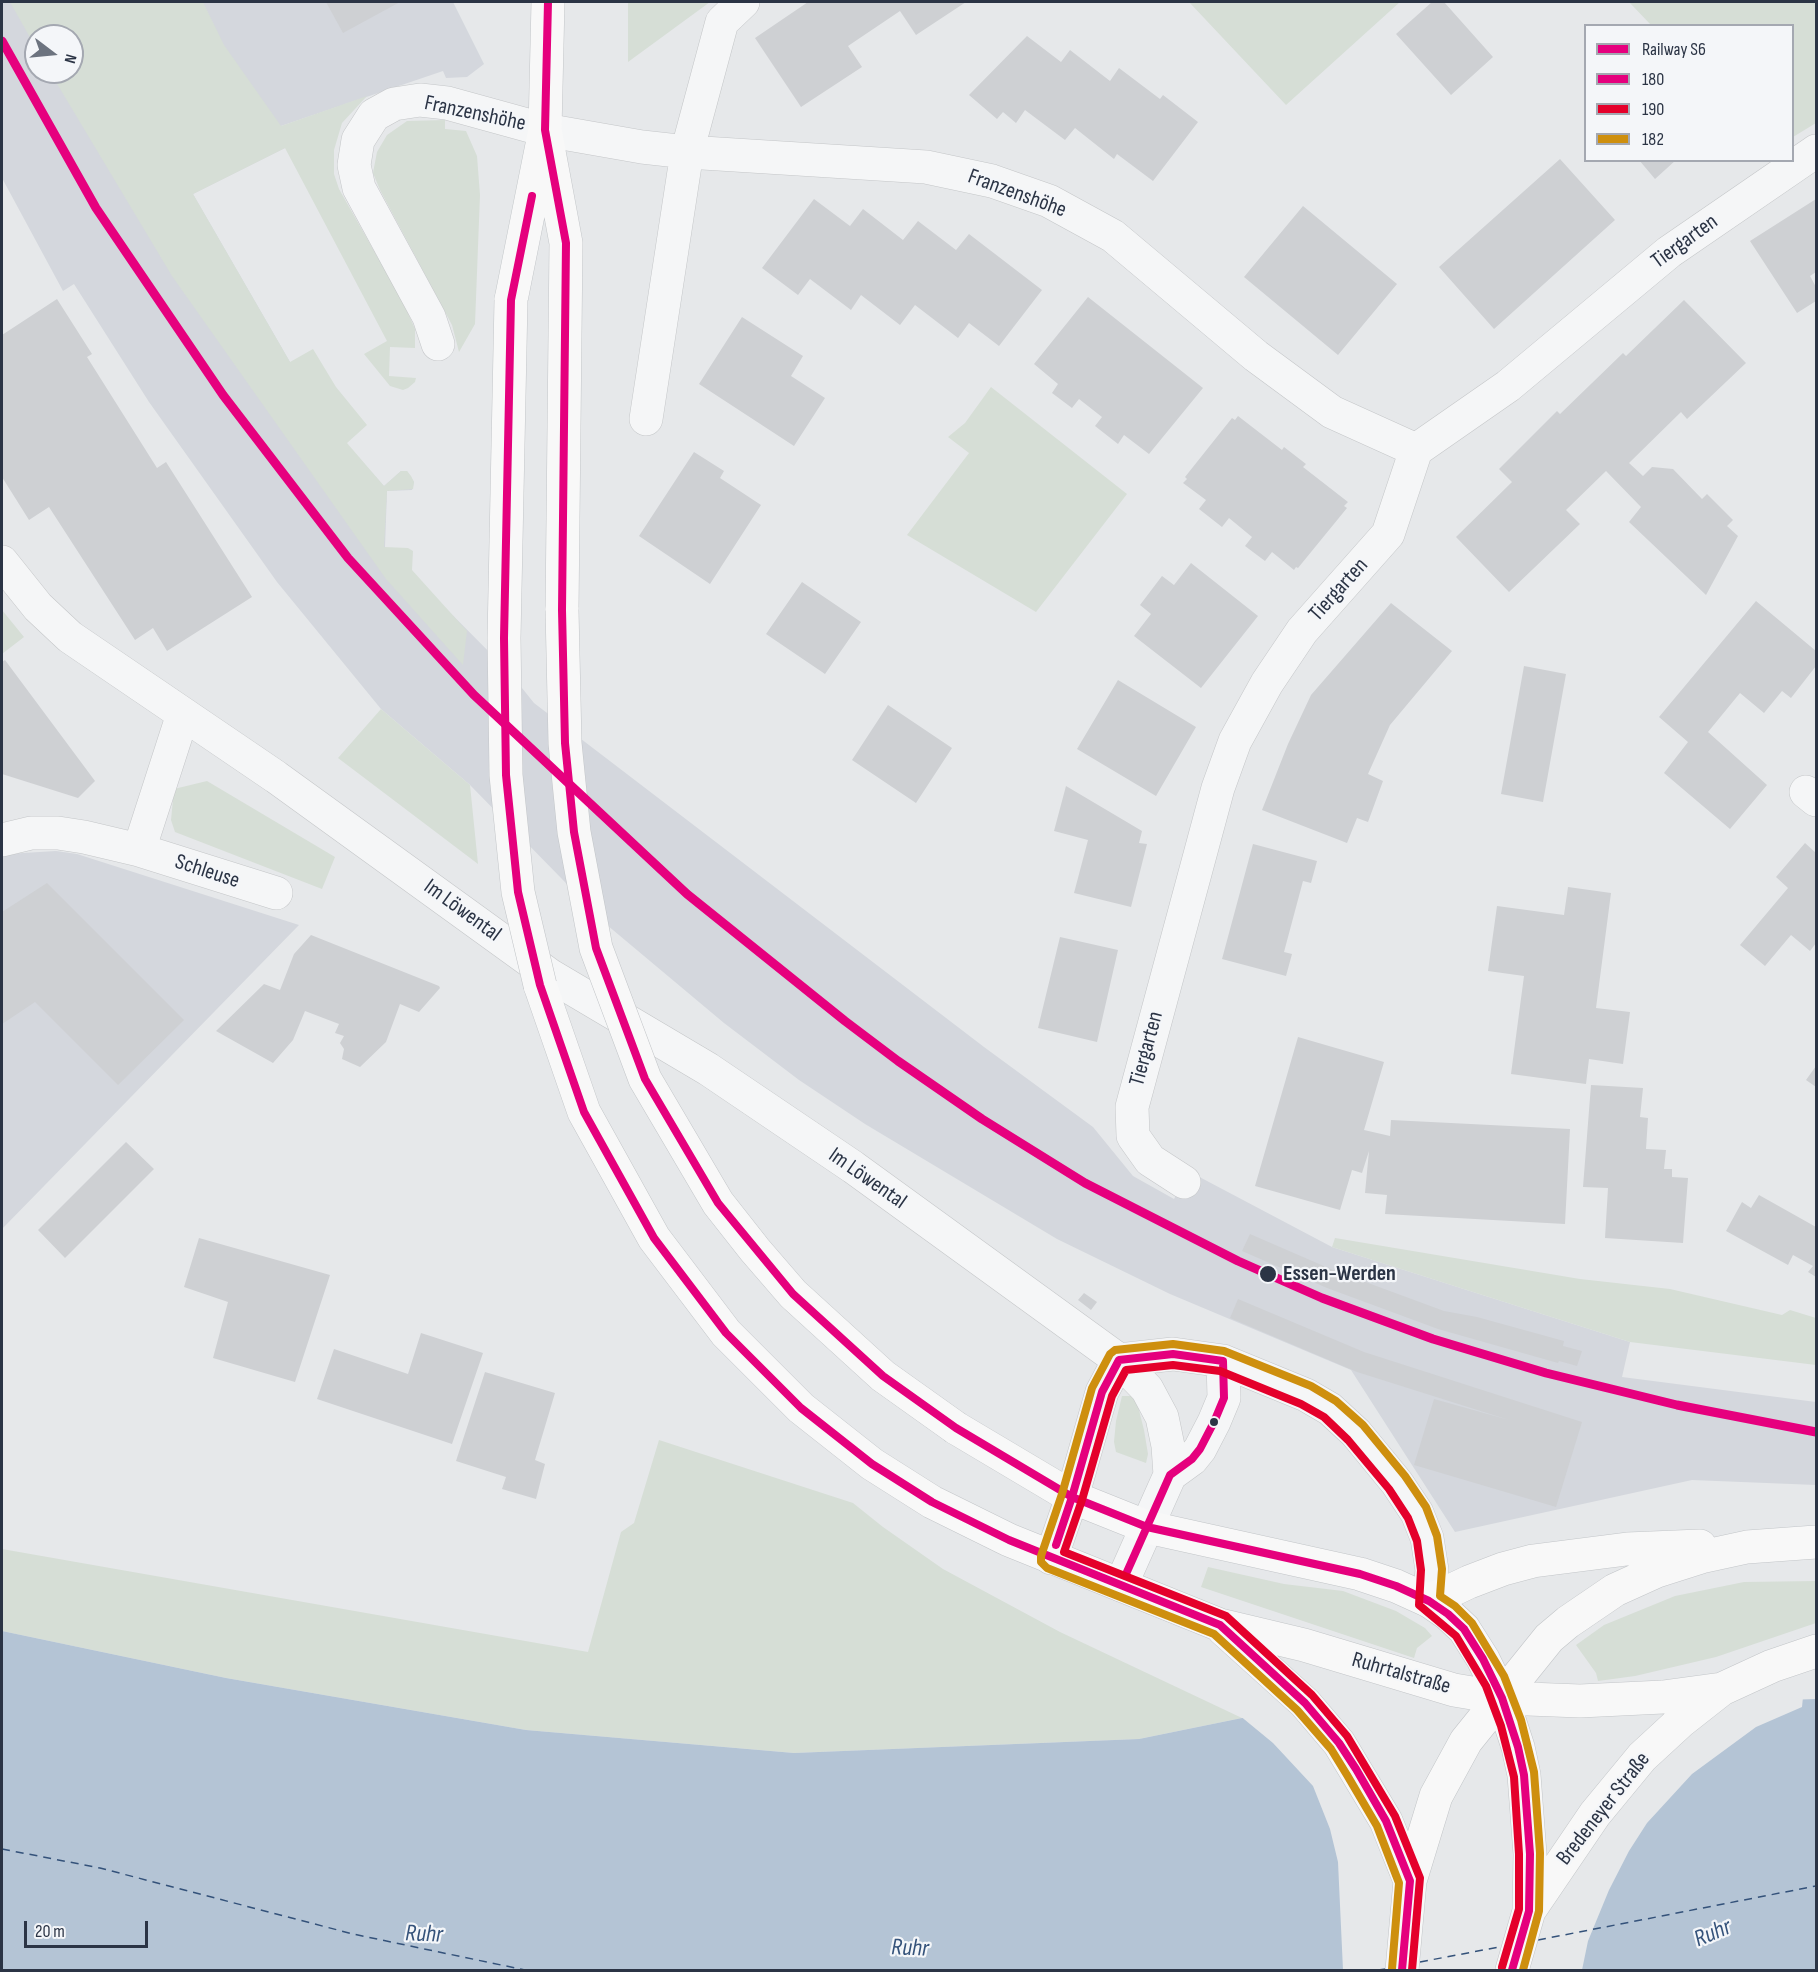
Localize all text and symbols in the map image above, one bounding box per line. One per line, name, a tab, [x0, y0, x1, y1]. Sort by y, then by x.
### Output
north arrow	[24, 24, 84, 84]
legend	[1584, 24, 1794, 162]
text: Railway S6	[1642, 39, 1706, 60]
text: N	[60, 52, 80, 65]
text: 180	[1642, 69, 1664, 90]
street label: Franzenshöhe	[422, 90, 528, 138]
text: 190	[1642, 99, 1664, 120]
text: 182	[1642, 129, 1664, 150]
street label: Franzenshöhe	[964, 164, 1070, 224]
street label: Tiergarten	[1647, 209, 1723, 275]
street label: Tiergarten	[1304, 553, 1374, 627]
street label: Schleuse	[171, 849, 243, 895]
street label: Im Löwental	[418, 874, 506, 948]
street label: Tiergarten	[1124, 1009, 1170, 1089]
street label: Im Löwental	[823, 1143, 911, 1215]
place label: Essen-Werden	[1283, 1261, 1396, 1287]
marker: Essen-Werden	[1258, 1264, 1278, 1284]
unlabelled marker	[1208, 1416, 1220, 1428]
street label: Ruhrtalstraße	[1349, 1647, 1453, 1701]
street label: Bredeneyer Straße	[1552, 1747, 1656, 1871]
scale bar	[27, 1909, 152, 1947]
water label: Ruhr	[1690, 1913, 1736, 1955]
water label: Ruhr	[405, 1920, 443, 1950]
text: 20 m	[35, 1921, 65, 1942]
water label: Ruhr	[891, 1934, 929, 1964]

